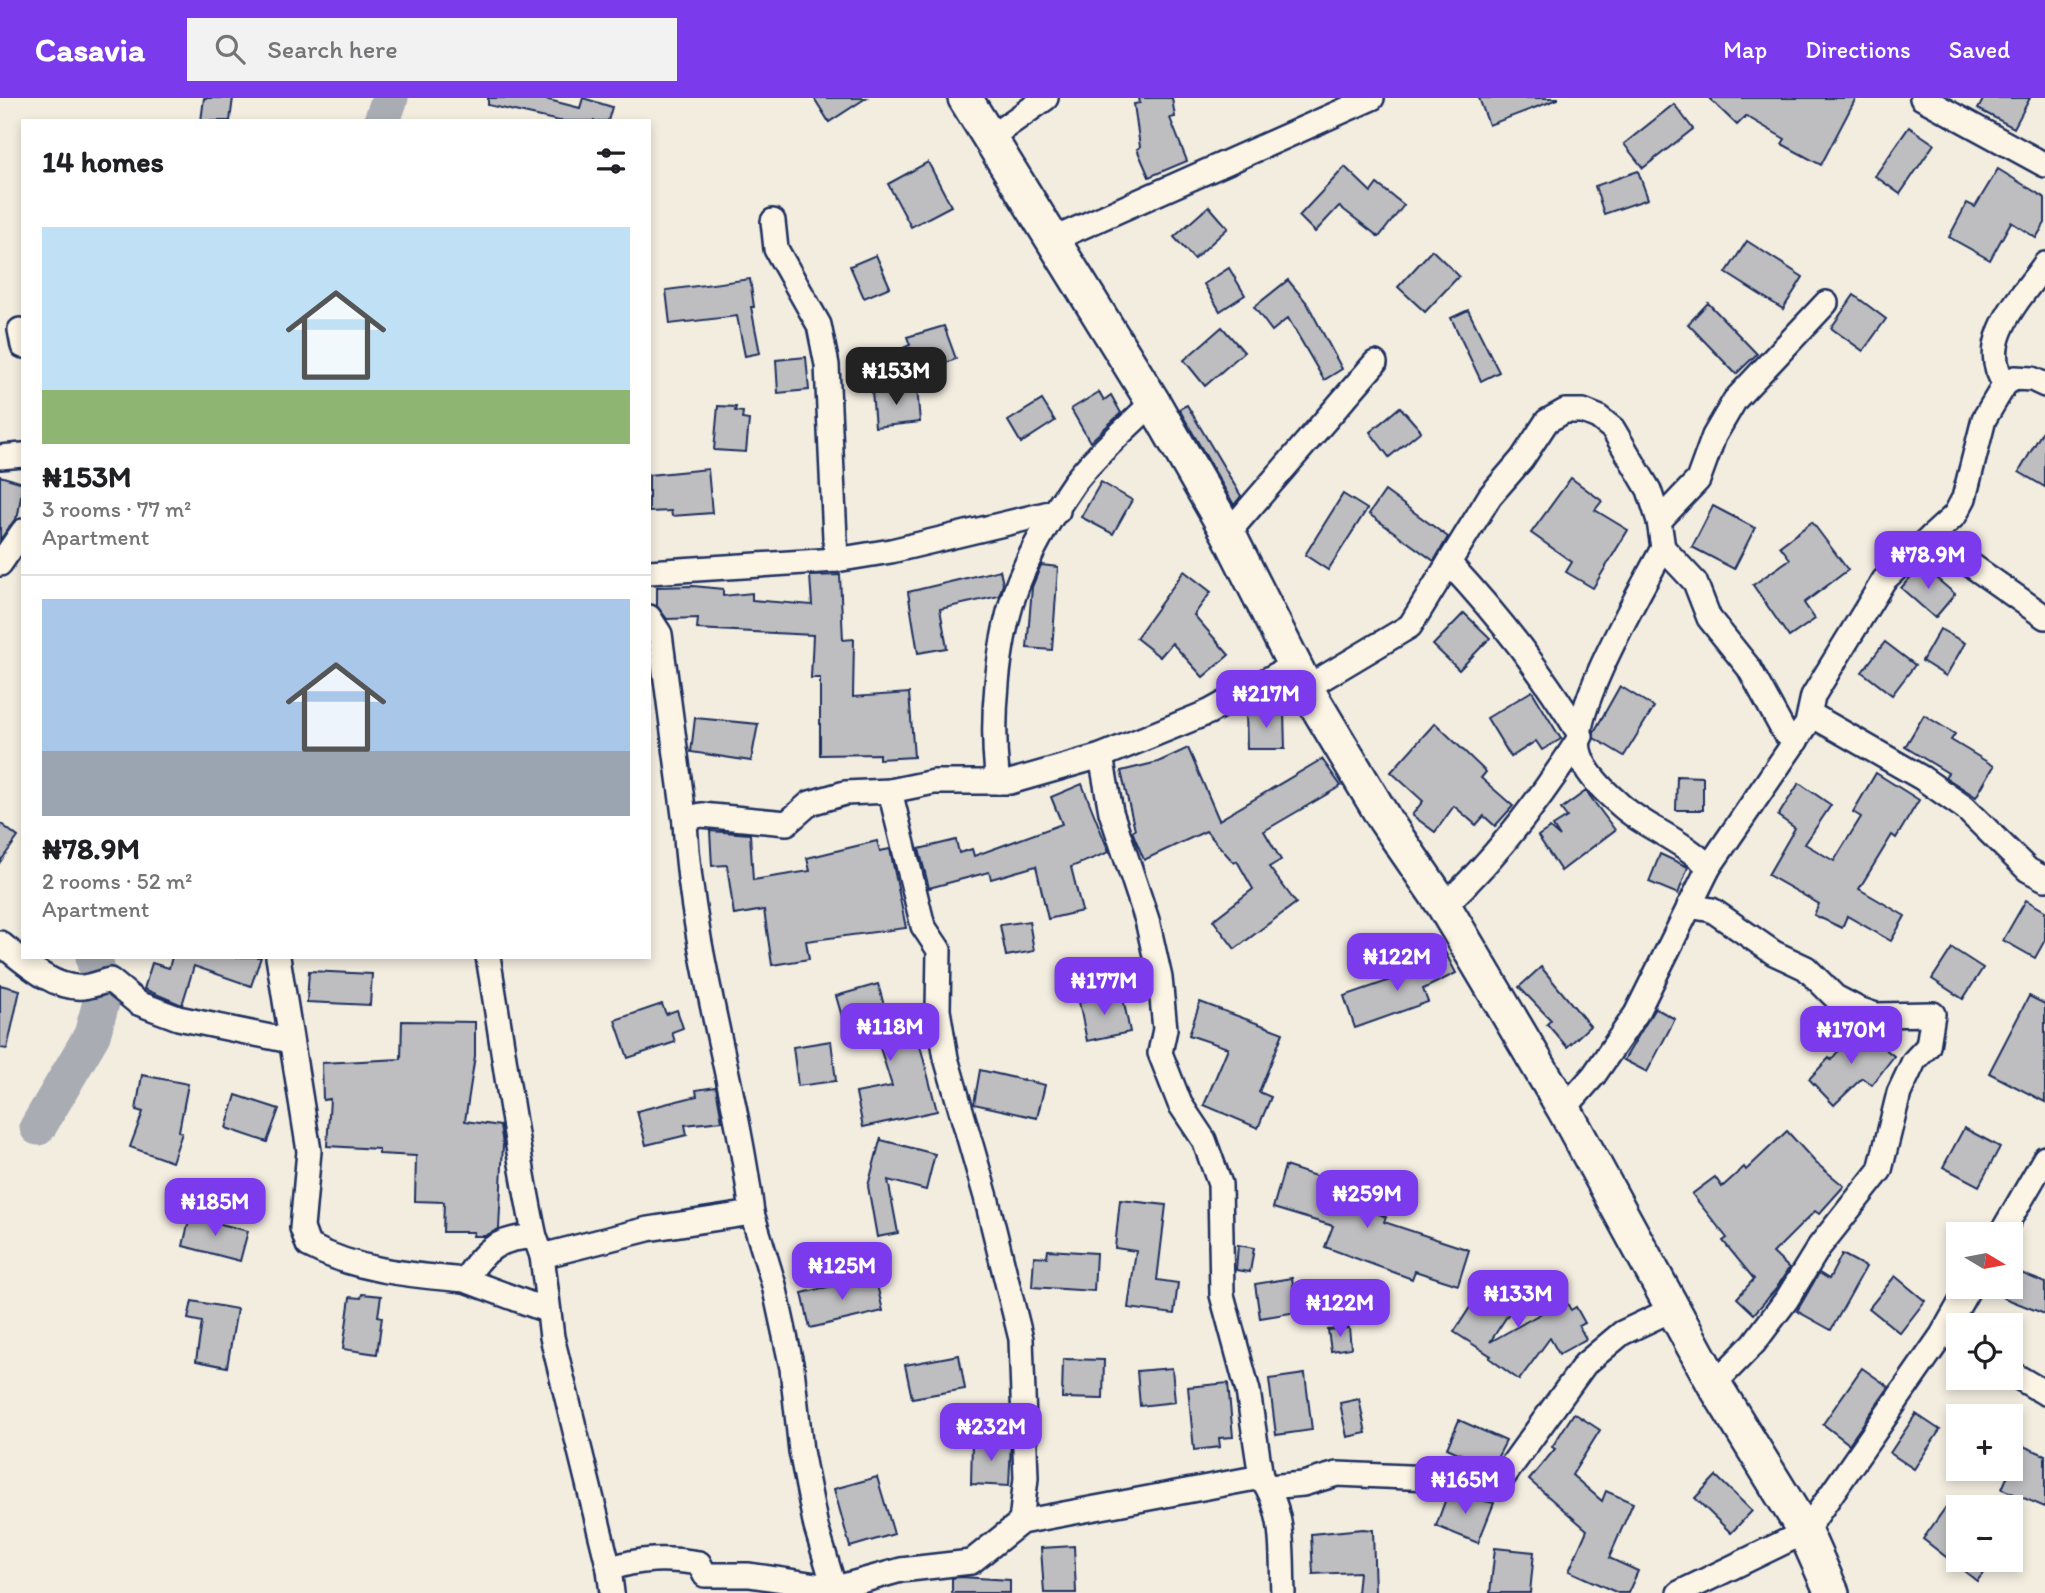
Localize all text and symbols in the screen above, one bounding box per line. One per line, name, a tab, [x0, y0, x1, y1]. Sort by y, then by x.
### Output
search box	[187, 18, 677, 81]
text: Casavia	[35, 30, 145, 69]
icon: search	[211, 30, 249, 68]
text: Search here	[267, 33, 398, 65]
text: Map	[1723, 35, 1767, 64]
text: Directions	[1805, 35, 1911, 64]
text: Saved	[1949, 35, 2010, 64]
icon: filters	[592, 142, 630, 180]
text: 14 homes	[42, 143, 164, 180]
icon: home	[273, 272, 399, 398]
pin: ₦153M	[847, 348, 945, 407]
text: ₦153M	[862, 356, 930, 384]
text: ₦153M	[42, 458, 132, 495]
text: 3 rooms · 77 m²	[42, 495, 192, 523]
text: Apartment	[42, 523, 149, 551]
pin: ₦78.9M	[1871, 532, 1985, 591]
text: ₦78.9M	[1890, 540, 1966, 568]
icon: home	[273, 644, 399, 770]
pin: ₦217M	[1217, 670, 1315, 730]
text: ₦217M	[1232, 679, 1300, 707]
text: ₦78.9M	[42, 830, 140, 867]
text: 2 rooms · 52 m²	[42, 867, 192, 895]
text: Apartment	[42, 895, 149, 923]
pin: ₦122M	[1348, 934, 1446, 993]
text: ₦122M	[1363, 942, 1431, 970]
pin: ₦177M	[1055, 958, 1153, 1017]
text: ₦177M	[1071, 966, 1137, 994]
pin: ₦118M	[841, 1004, 939, 1063]
pin: ₦170M	[1802, 1006, 1900, 1066]
text: ₦118M	[856, 1012, 924, 1040]
text: ₦170M	[1816, 1015, 1886, 1043]
pin: ₦259M	[1318, 1170, 1416, 1230]
pin: ₦185M	[166, 1178, 264, 1238]
text: ₦259M	[1332, 1179, 1402, 1207]
text: ₦185M	[181, 1187, 249, 1215]
north arrow	[1946, 1222, 2023, 1298]
map controls	[1946, 1222, 2023, 1572]
pin: ₦125M	[793, 1242, 891, 1302]
text: ₦125M	[808, 1251, 876, 1279]
pin: ₦133M	[1469, 1270, 1567, 1330]
text: ₦133M	[1483, 1279, 1553, 1307]
pin: ₦122M	[1291, 1280, 1389, 1339]
text: ₦122M	[1306, 1288, 1374, 1316]
button: locate	[1946, 1313, 2023, 1390]
pin: ₦232M	[942, 1404, 1040, 1463]
button: +	[1946, 1404, 2023, 1481]
text: ₦232M	[956, 1412, 1026, 1440]
pin: ₦165M	[1416, 1456, 1514, 1516]
text: ₦165M	[1431, 1465, 1499, 1493]
button: −	[1946, 1495, 2023, 1572]

